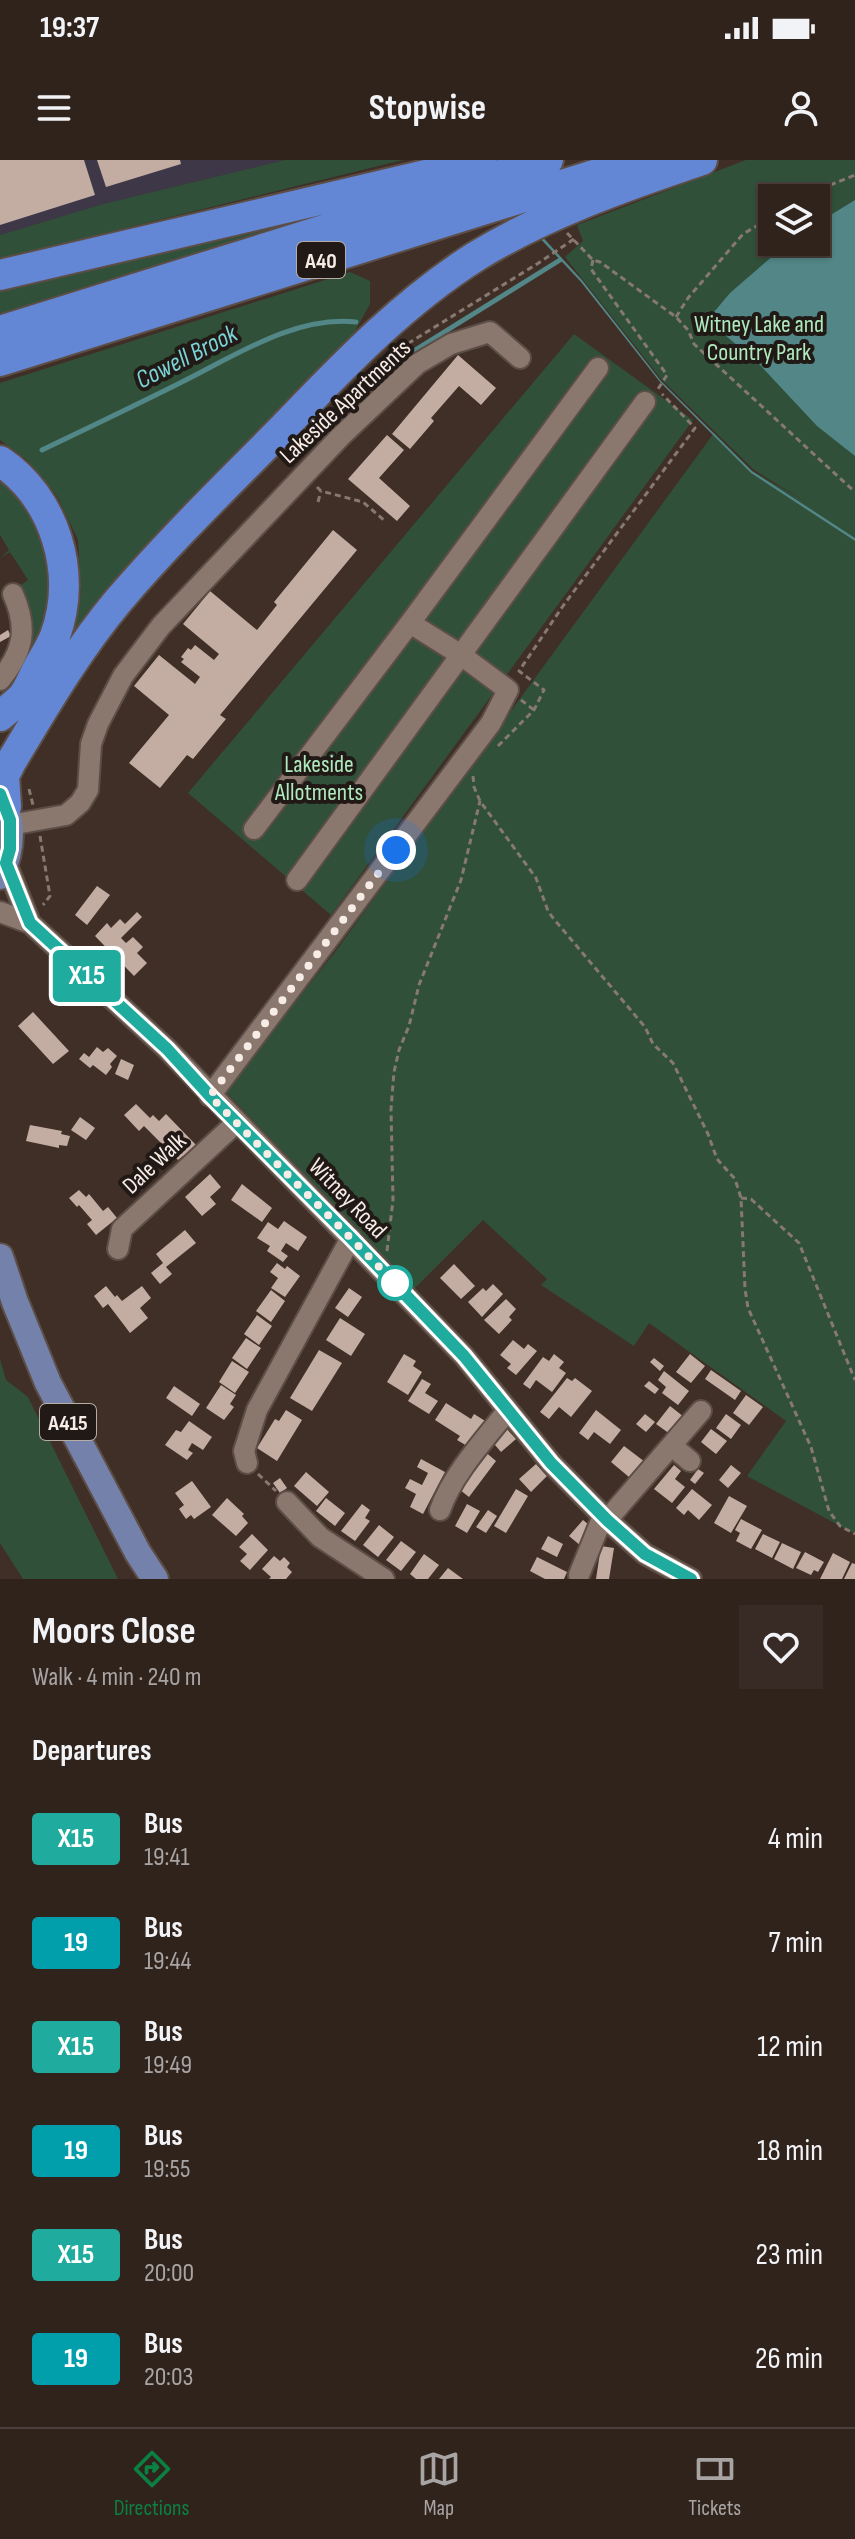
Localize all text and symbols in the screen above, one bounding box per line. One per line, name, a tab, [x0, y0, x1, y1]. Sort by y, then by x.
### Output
text: 19:37	[40, 10, 99, 46]
icon: menu	[32, 86, 76, 130]
icon: person	[779, 86, 823, 130]
text: Stopwise	[369, 87, 486, 130]
map controls	[758, 184, 830, 256]
button: layers	[758, 184, 830, 256]
road number: A40	[297, 242, 345, 278]
park label: Witney Lake and Country Park	[694, 310, 824, 367]
water label: Cowell Brook	[131, 318, 244, 396]
street label: Lakeside Apartments	[274, 333, 417, 470]
park label: Lakeside Allotments	[274, 750, 363, 807]
your location	[376, 830, 416, 870]
line badge: X15	[41, 950, 133, 1002]
text: X15	[69, 959, 105, 992]
street label: Dale Walk	[116, 1127, 192, 1200]
street label: Witney Road	[302, 1152, 393, 1244]
unlabelled marker	[378, 1266, 412, 1300]
road number: A415	[40, 1404, 96, 1440]
button: heart	[739, 1605, 823, 1689]
text: Moors Close	[32, 1609, 196, 1654]
text: Walk · 4 min · 240 m	[32, 1662, 201, 1693]
text: Departures	[32, 1733, 152, 1769]
text: Bus	[144, 1806, 183, 1842]
text: 4 min	[768, 1821, 823, 1857]
text: X15	[58, 1822, 94, 1855]
text: 19:41	[144, 1842, 190, 1873]
text: Bus	[144, 1910, 183, 1946]
text: 7 min	[769, 1925, 823, 1961]
text: 19	[64, 1926, 88, 1959]
text: 19:44	[144, 1946, 191, 1977]
text: Bus	[144, 2014, 183, 2050]
text: 12 min	[757, 2029, 823, 2065]
text: X15	[58, 2030, 94, 2063]
text: 19:49	[144, 2050, 192, 2081]
text: Bus	[144, 2118, 183, 2154]
text: 18 min	[757, 2133, 823, 2169]
text: 19	[64, 2134, 88, 2167]
text: 19:55	[144, 2154, 190, 2185]
text: Bus	[144, 2222, 183, 2258]
text: 23 min	[756, 2237, 823, 2273]
text: X15	[58, 2238, 94, 2271]
text: 20:00	[144, 2258, 194, 2289]
text: Bus	[144, 2326, 183, 2362]
text: 26 min	[755, 2341, 823, 2377]
text: 19	[64, 2342, 88, 2375]
text: 20:03	[144, 2362, 193, 2393]
tab: Directions	[114, 2447, 189, 2522]
tab: Map	[417, 2447, 461, 2522]
tab: Tickets	[688, 2447, 741, 2522]

